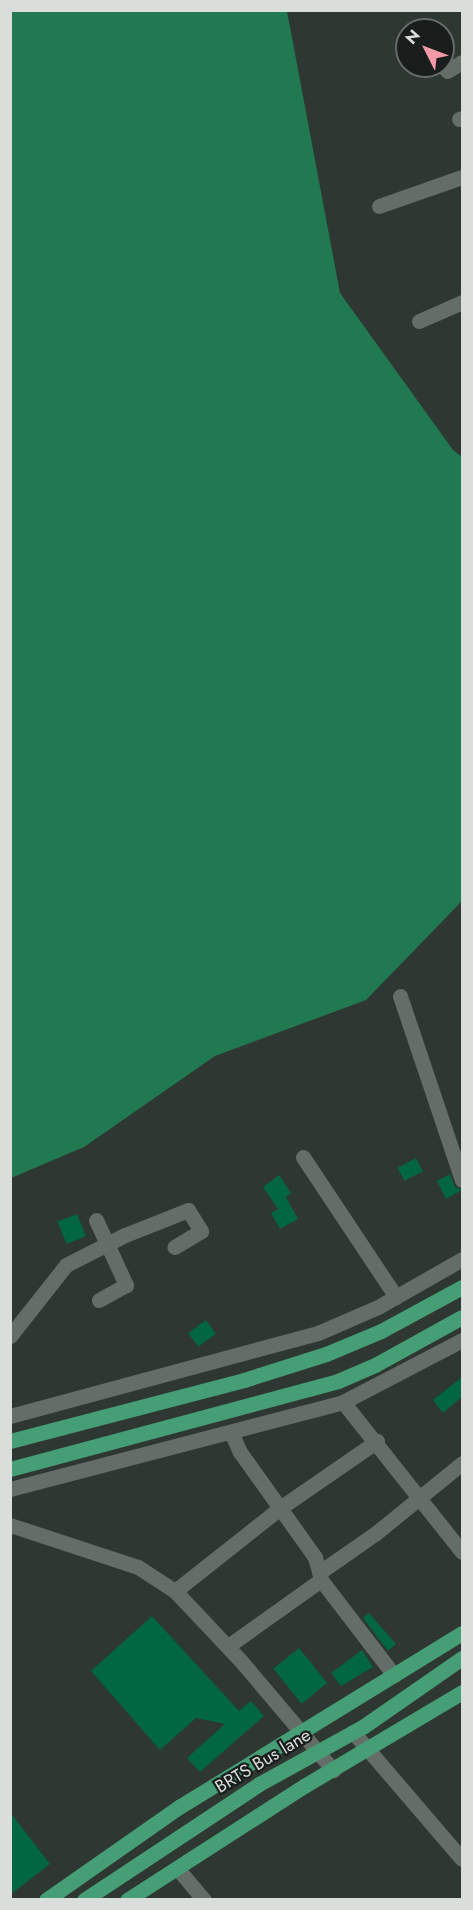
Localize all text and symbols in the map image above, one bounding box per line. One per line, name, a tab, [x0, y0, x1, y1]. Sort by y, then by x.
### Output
north arrow	[395, 18, 455, 78]
text: N	[400, 25, 426, 49]
street label: BRTS Bus lane	[211, 1724, 315, 1798]

